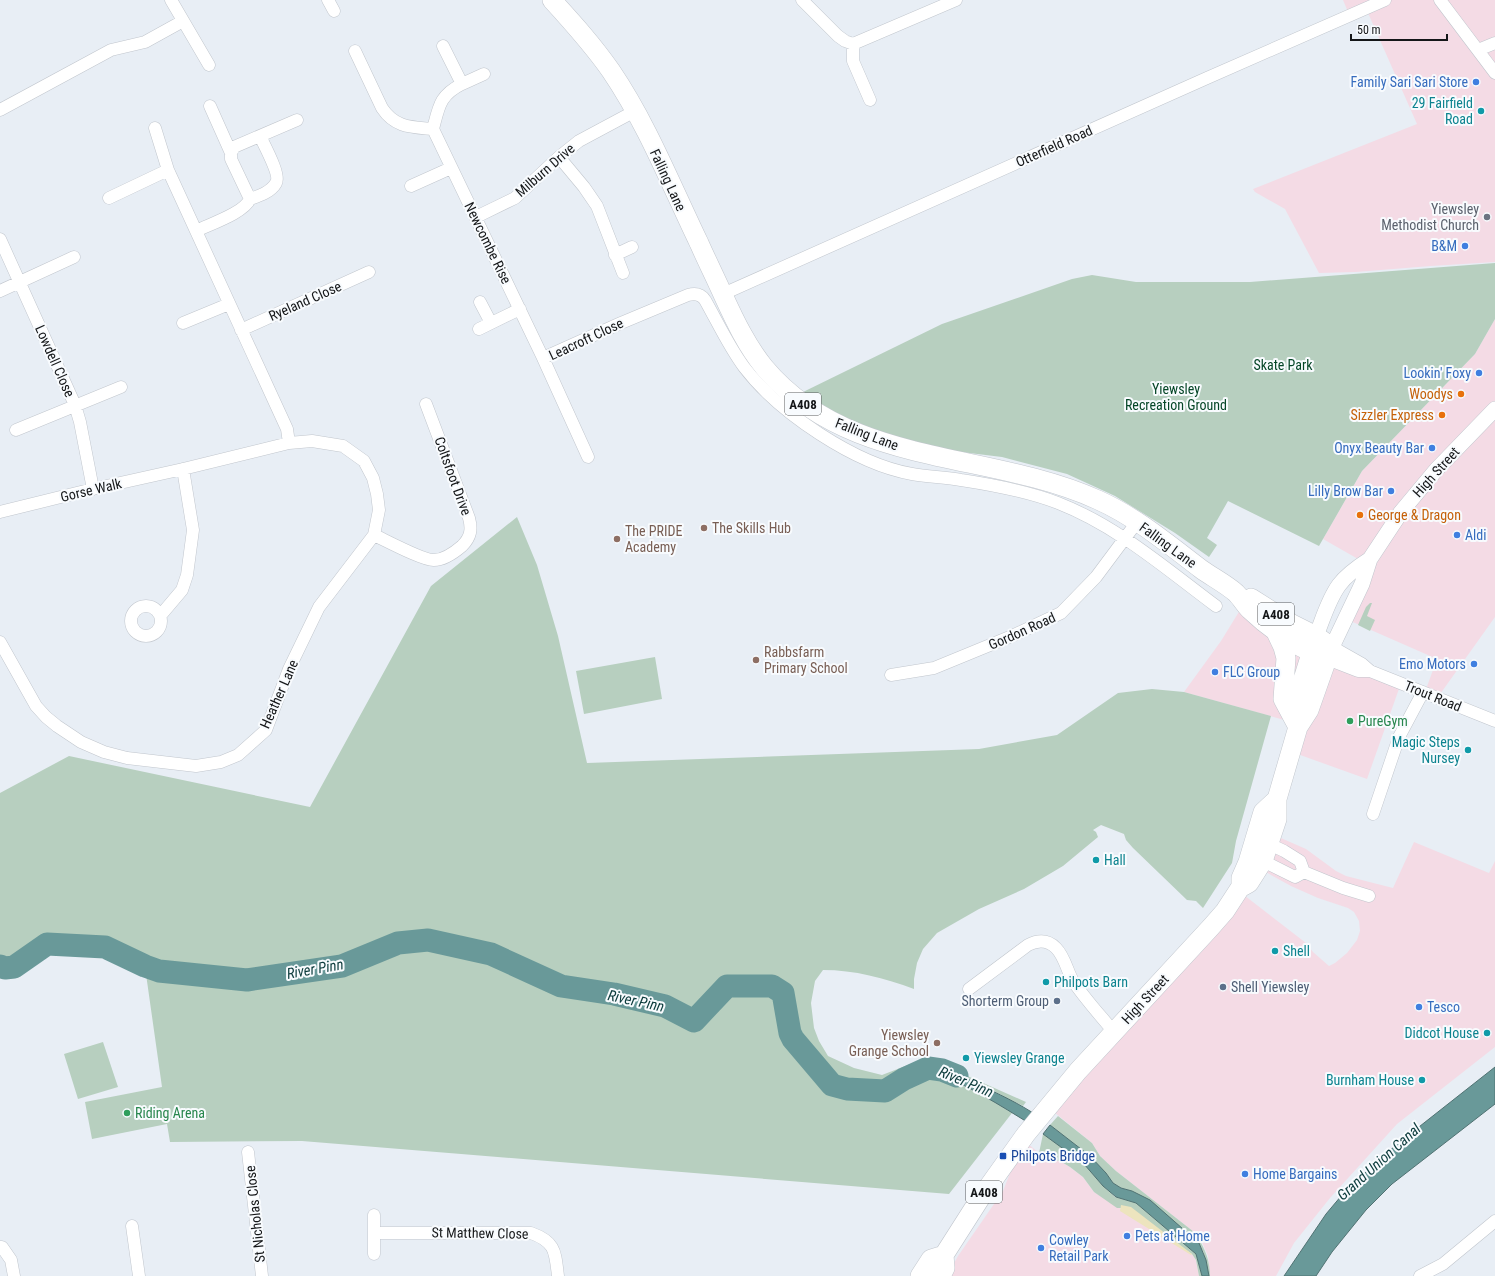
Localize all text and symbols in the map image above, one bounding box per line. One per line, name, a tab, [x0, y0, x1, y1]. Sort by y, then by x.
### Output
scale bar	[1351, 16, 1447, 42]
text: 50 m	[1357, 23, 1381, 37]
place label: Family Sari Sari Store	[1350, 74, 1468, 90]
marker: Family Sari Sari Store	[1471, 77, 1481, 87]
place label: 29 Fairfield Road	[1412, 95, 1473, 127]
marker: 29 Fairfield Road	[1476, 106, 1486, 116]
street label: Otterfield Road	[1013, 122, 1095, 170]
street label: Milburn Drive	[512, 140, 578, 200]
street label: Falling Lane	[647, 147, 689, 214]
street label: Newcombe Rise	[461, 200, 515, 287]
place label: Yiewsley Methodist Church	[1381, 201, 1479, 233]
marker: Yiewsley Methodist Church	[1482, 212, 1492, 222]
place label: B&M	[1431, 238, 1457, 254]
marker: B&M	[1460, 241, 1470, 251]
street label: Ryeland Close	[266, 278, 344, 324]
street label: Leacroft Close	[546, 315, 626, 363]
street label: Lowdell Close	[32, 323, 78, 400]
park label: Skate Park	[1253, 357, 1313, 373]
place label: Lookin' Foxy	[1404, 365, 1471, 381]
marker: Lookin' Foxy	[1474, 368, 1484, 378]
park label: Yiewsley Recreation Ground	[1125, 381, 1227, 413]
place label: Woodys	[1409, 386, 1453, 402]
marker: Woodys	[1456, 389, 1466, 399]
road number: A408	[785, 393, 821, 415]
place label: Sizzler Express	[1351, 407, 1434, 423]
marker: Sizzler Express	[1437, 410, 1447, 420]
street label: Falling Lane	[833, 415, 901, 454]
street label: Coltsfoot Drive	[431, 435, 475, 518]
place label: Onyx Beauty Bar	[1334, 440, 1424, 456]
marker: Onyx Beauty Bar	[1427, 443, 1437, 453]
street label: High Street	[1409, 444, 1463, 500]
street label: Gorse Walk	[59, 475, 124, 505]
place label: Lilly Brow Bar	[1308, 483, 1383, 499]
marker: Lilly Brow Bar	[1386, 486, 1396, 496]
place label: George & Dragon	[1368, 507, 1461, 523]
marker: George & Dragon	[1355, 510, 1365, 520]
street label: Falling Lane	[1136, 519, 1200, 571]
place label: The Skills Hub	[712, 520, 791, 536]
place label: The PRIDE Academy	[625, 523, 683, 555]
marker: The Skills Hub	[699, 523, 709, 533]
place label: Aldi	[1465, 527, 1486, 543]
marker: Aldi	[1452, 530, 1462, 540]
marker: The PRIDE Academy	[612, 534, 622, 544]
road number: A408	[1258, 603, 1294, 625]
street label: Gordon Road	[986, 609, 1058, 653]
place label: Rabbsfarm Primary School	[764, 644, 848, 676]
marker: Rabbsfarm Primary School	[751, 655, 761, 665]
place label: Emo Motors	[1399, 656, 1466, 672]
street label: Heather Lane	[257, 657, 301, 731]
marker: Emo Motors	[1469, 659, 1479, 669]
place label: FLC Group	[1223, 664, 1280, 680]
marker: FLC Group	[1210, 667, 1220, 677]
street label: Trout Road	[1402, 677, 1464, 715]
place label: PureGym	[1358, 713, 1408, 729]
marker: PureGym	[1345, 716, 1355, 726]
place label: Magic Steps Nursey	[1392, 734, 1460, 766]
marker: Magic Steps Nursey	[1463, 745, 1473, 755]
place label: Hall	[1104, 852, 1126, 868]
marker: Hall	[1091, 855, 1101, 865]
place label: Shell	[1283, 943, 1310, 959]
marker: Shell	[1270, 946, 1280, 956]
water label: River Pinn	[285, 955, 345, 983]
street label: High Street	[1118, 971, 1172, 1027]
place label: Philpots Barn	[1054, 974, 1128, 990]
marker: Philpots Barn	[1041, 977, 1051, 987]
place label: Shell Yiewsley	[1231, 979, 1310, 995]
marker: Shell Yiewsley	[1218, 982, 1228, 992]
water label: River Pinn	[606, 986, 666, 1016]
place label: Shorterm Group	[962, 993, 1049, 1009]
marker: Shorterm Group	[1052, 996, 1062, 1006]
place label: Tesco	[1427, 999, 1460, 1015]
marker: Tesco	[1414, 1002, 1424, 1012]
place label: Didcot House	[1405, 1025, 1479, 1041]
place label: Yiewsley Grange School	[849, 1027, 929, 1059]
marker: Didcot House	[1482, 1028, 1492, 1038]
marker: Yiewsley Grange School	[932, 1038, 942, 1048]
place label: Yiewsley Grange	[974, 1050, 1065, 1066]
marker: Yiewsley Grange	[961, 1053, 971, 1063]
water label: River Pinn	[936, 1063, 996, 1101]
place label: Burnham House	[1326, 1072, 1414, 1088]
marker: Burnham House	[1417, 1075, 1427, 1085]
place label: Riding Arena	[135, 1105, 205, 1121]
marker: Riding Arena	[122, 1108, 132, 1118]
water label: Grand Union Canal	[1333, 1119, 1425, 1204]
place label: Philpots Bridge	[1011, 1148, 1096, 1164]
marker: Philpots Bridge	[998, 1151, 1008, 1161]
street label: St Nicholas Close	[242, 1164, 268, 1263]
place label: Home Bargains	[1253, 1166, 1338, 1182]
marker: Home Bargains	[1240, 1169, 1250, 1179]
road number: A408	[966, 1181, 1002, 1203]
street label: St Matthew Close	[431, 1224, 529, 1242]
place label: Pets at Home	[1135, 1228, 1210, 1244]
marker: Pets at Home	[1122, 1231, 1132, 1241]
place label: Cowley Retail Park	[1049, 1232, 1109, 1264]
marker: Cowley Retail Park	[1036, 1243, 1046, 1253]

